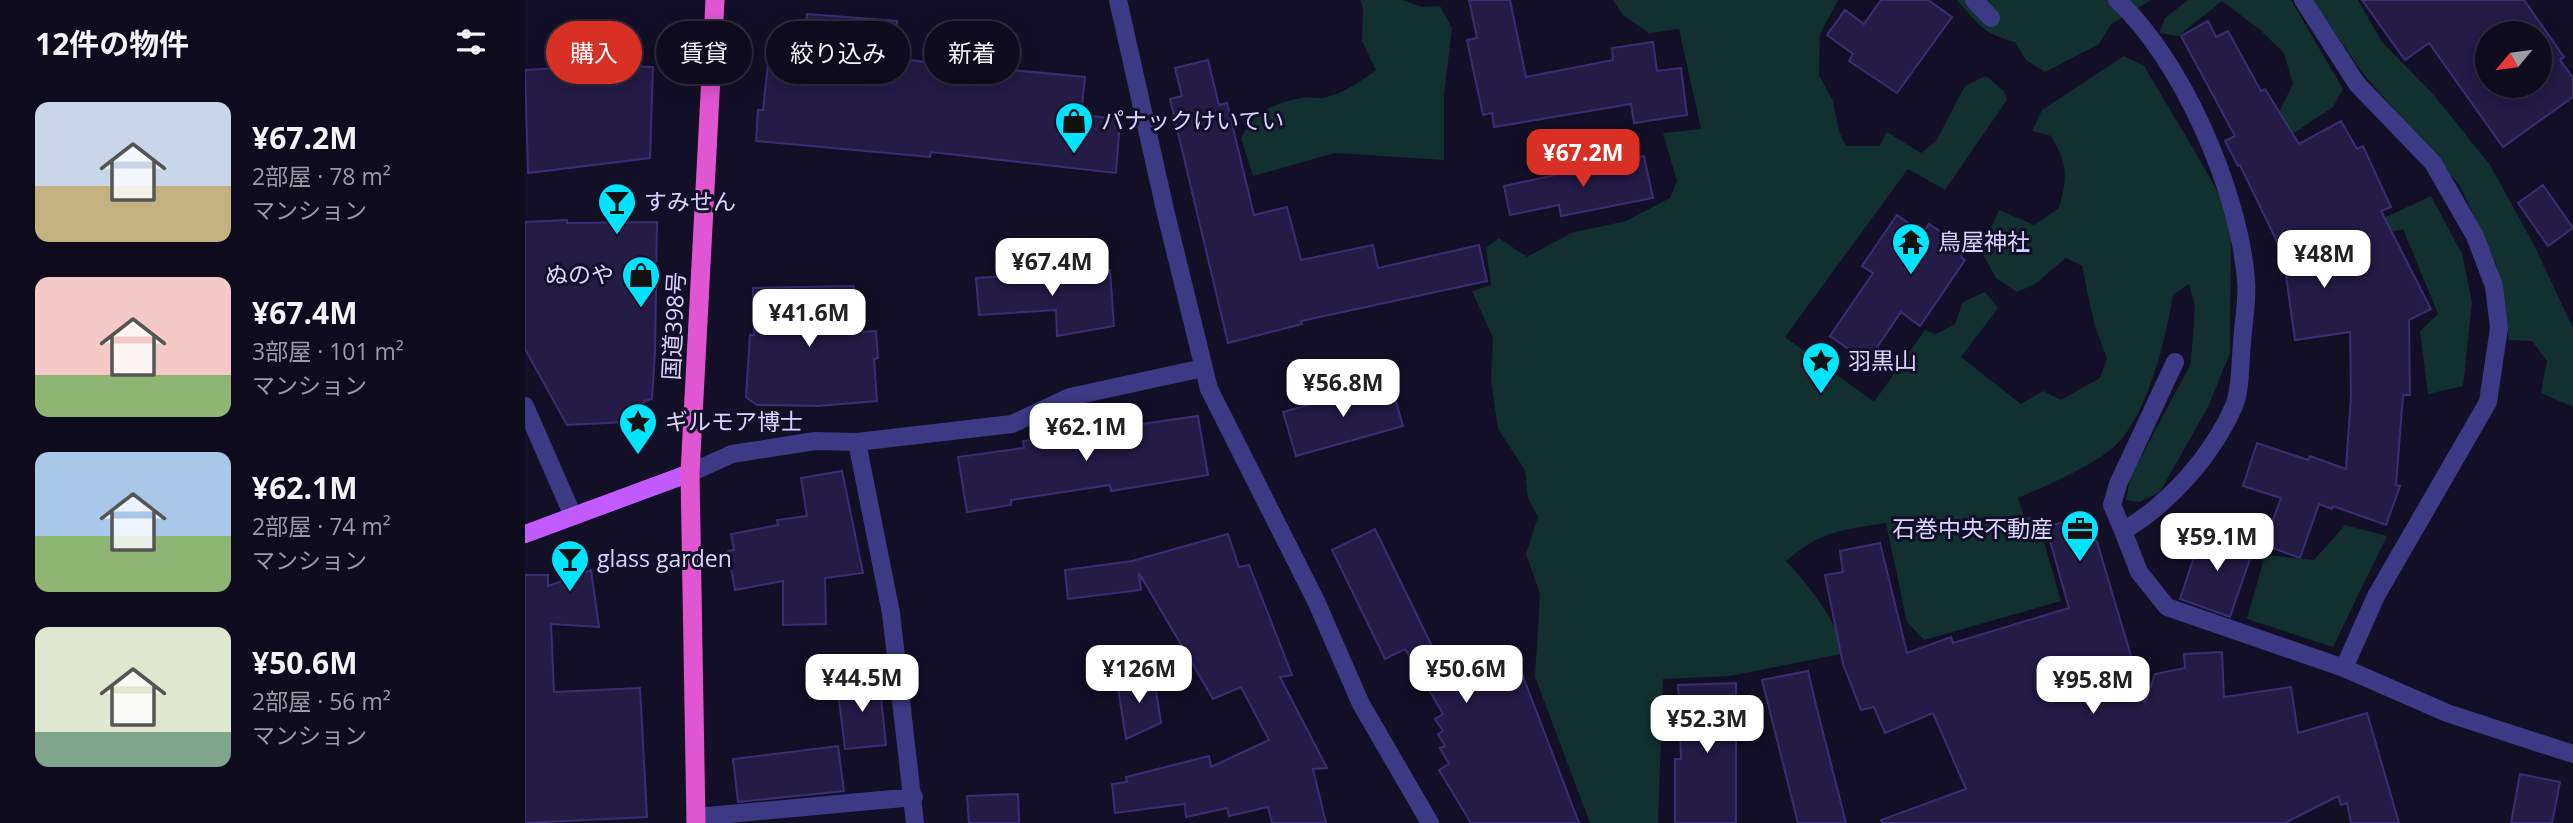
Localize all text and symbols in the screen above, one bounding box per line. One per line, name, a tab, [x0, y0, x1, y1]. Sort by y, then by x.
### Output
chip: 購入	[546, 21, 642, 84]
chip: 賃貸	[656, 21, 752, 84]
chip: 絞り込み	[766, 21, 910, 84]
chip: 新着	[924, 21, 1020, 84]
north arrow	[2475, 21, 2551, 98]
map controls	[2475, 21, 2552, 98]
text: 12件の物件	[35, 23, 189, 64]
icon: filters	[452, 23, 490, 61]
shop icon: パナックけいてい	[1053, 100, 1095, 155]
place label: パナックけいてい	[1101, 104, 1284, 136]
text: ¥67.2M	[252, 117, 357, 158]
icon: home	[91, 130, 175, 214]
pin: ¥67.2M	[1526, 130, 1640, 189]
text: ¥67.2M	[1543, 136, 1623, 168]
text: 2部屋 · 78 m²	[252, 160, 391, 192]
bar icon: すみせん	[596, 181, 638, 236]
place label: すみせん	[644, 185, 736, 217]
text: マンション	[252, 194, 367, 226]
temple icon: 鳥屋神社	[1890, 221, 1932, 276]
place label: 鳥屋神社	[1938, 225, 2030, 257]
pin: ¥48M	[2283, 230, 2365, 290]
text: ¥48M	[2293, 237, 2355, 269]
pin: ¥67.4M	[995, 238, 1109, 298]
text: ¥67.4M	[1012, 245, 1092, 277]
shop icon: ぬのや	[620, 254, 662, 309]
place label: ぬのや	[545, 258, 614, 290]
street label: 国道398号	[654, 271, 692, 381]
pin: ¥41.6M	[752, 290, 866, 349]
text: ¥67.4M	[252, 292, 357, 333]
text: ¥41.6M	[769, 296, 849, 328]
icon: home	[91, 305, 175, 389]
text: 3部屋 · 101 m²	[252, 335, 404, 367]
place icon: 羽黒山	[1800, 340, 1842, 395]
place label: 羽黒山	[1848, 344, 1917, 376]
pin: ¥56.8M	[1286, 360, 1400, 419]
text: ¥56.8M	[1303, 366, 1383, 398]
text: マンション	[252, 369, 367, 401]
place icon: ギルモア博士	[617, 401, 659, 456]
pin: ¥62.1M	[1029, 404, 1143, 463]
place label: ギルモア博士	[665, 405, 803, 437]
text: ¥62.1M	[1046, 410, 1126, 442]
text: ¥62.1M	[252, 467, 357, 508]
icon: home	[91, 480, 175, 564]
office icon: 石巻中央不動産	[2059, 508, 2101, 563]
text: 2部屋 · 74 m²	[252, 510, 391, 542]
place label: 石巻中央不動産	[1892, 512, 2053, 544]
pin: ¥59.1M	[2160, 514, 2274, 573]
text: ¥59.1M	[2177, 520, 2257, 552]
bar icon: glass garden	[549, 538, 591, 593]
place label: glass garden	[597, 542, 732, 574]
text: マンション	[252, 544, 367, 576]
text: ¥50.6M	[252, 642, 357, 683]
pin: ¥126M	[1090, 646, 1188, 705]
pin: ¥50.6M	[1409, 646, 1523, 705]
text: ¥126M	[1102, 652, 1176, 684]
text: ¥50.6M	[1426, 652, 1506, 684]
pin: ¥44.5M	[805, 654, 919, 714]
icon: home	[91, 655, 175, 739]
pin: ¥95.8M	[2036, 656, 2150, 716]
text: ¥44.5M	[822, 661, 902, 693]
text: ¥95.8M	[2053, 663, 2133, 695]
text: 2部屋 · 56 m²	[252, 685, 391, 717]
pin: ¥52.3M	[1650, 696, 1764, 755]
text: ¥52.3M	[1667, 702, 1747, 734]
text: マンション	[252, 719, 367, 751]

